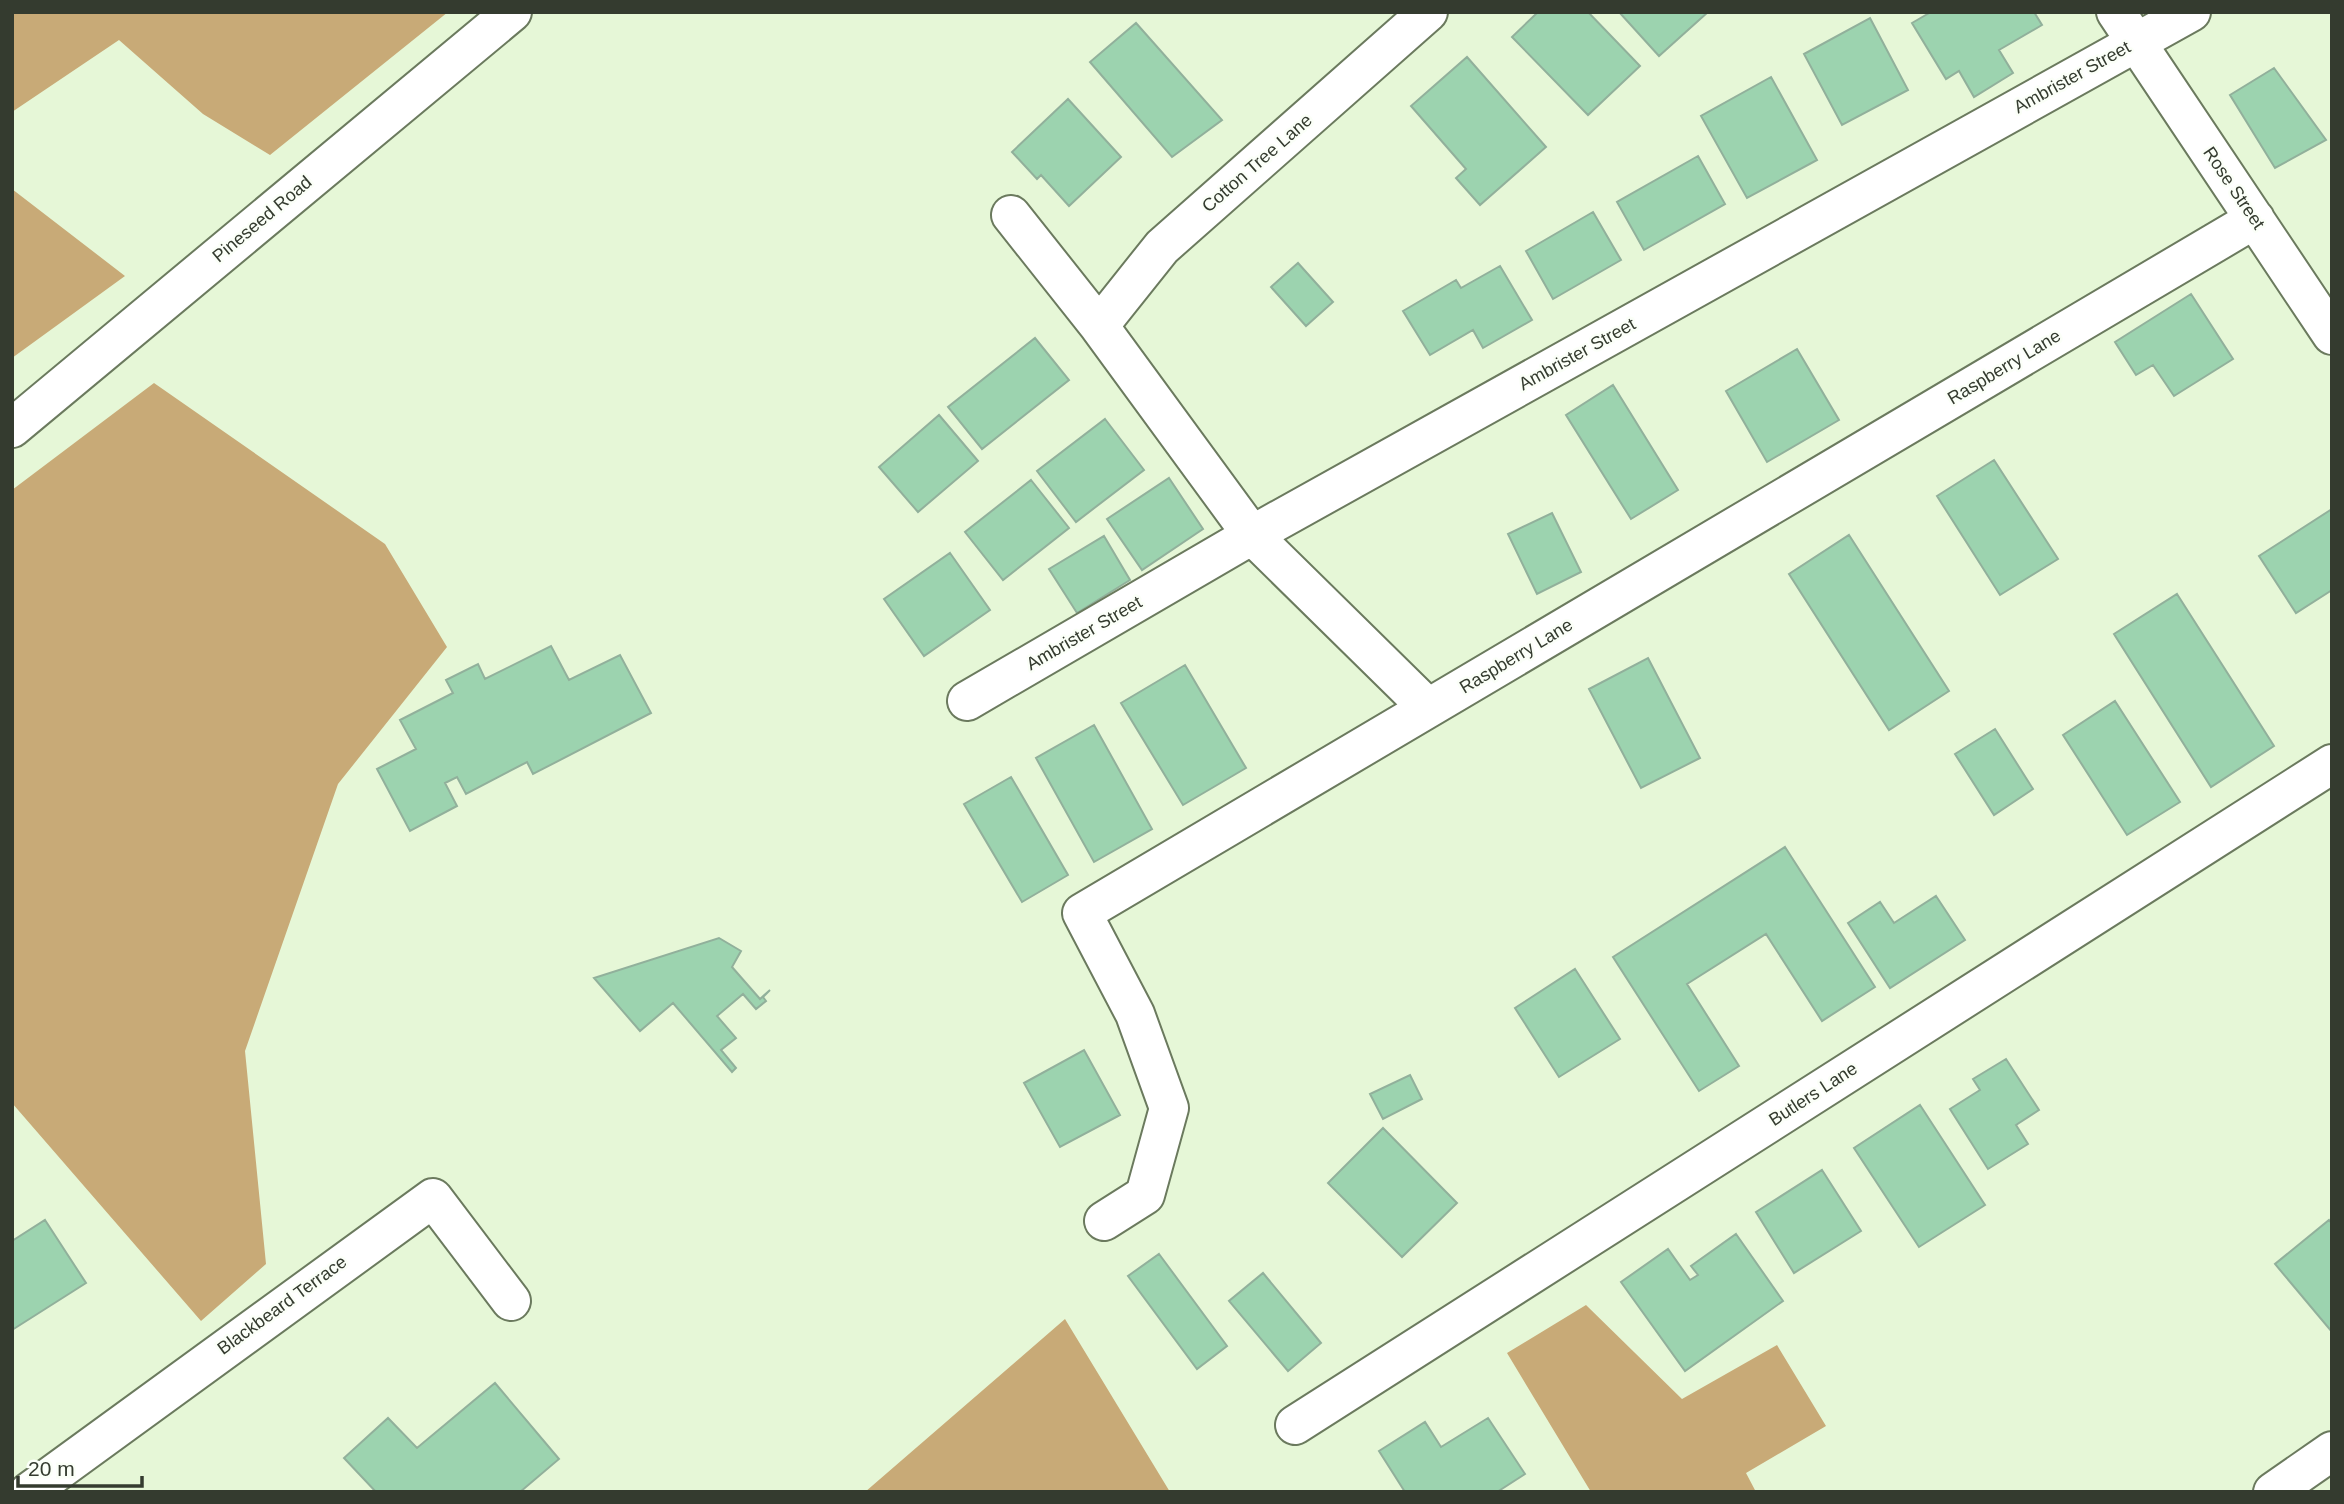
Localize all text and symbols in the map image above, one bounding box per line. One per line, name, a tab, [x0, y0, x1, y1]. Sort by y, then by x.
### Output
street label: Ambrister Street	[2010, 37, 2134, 117]
street label: Cotton Tree Lane	[1198, 110, 1316, 216]
street label: Rose Street	[2199, 143, 2269, 233]
street label: Pineseed Road	[208, 172, 316, 266]
street label: Ambrister Street	[1515, 314, 1639, 394]
street label: Raspberry Lane	[1944, 325, 2064, 409]
street label: Ambrister Street	[1023, 592, 1145, 674]
street label: Raspberry Lane	[1456, 614, 1576, 698]
street label: Butlers Lane	[1765, 1058, 1861, 1130]
street label: Blackbeard Terrace	[214, 1251, 350, 1359]
scale bar	[18, 1444, 142, 1488]
text: 20 m	[28, 1457, 75, 1480]

